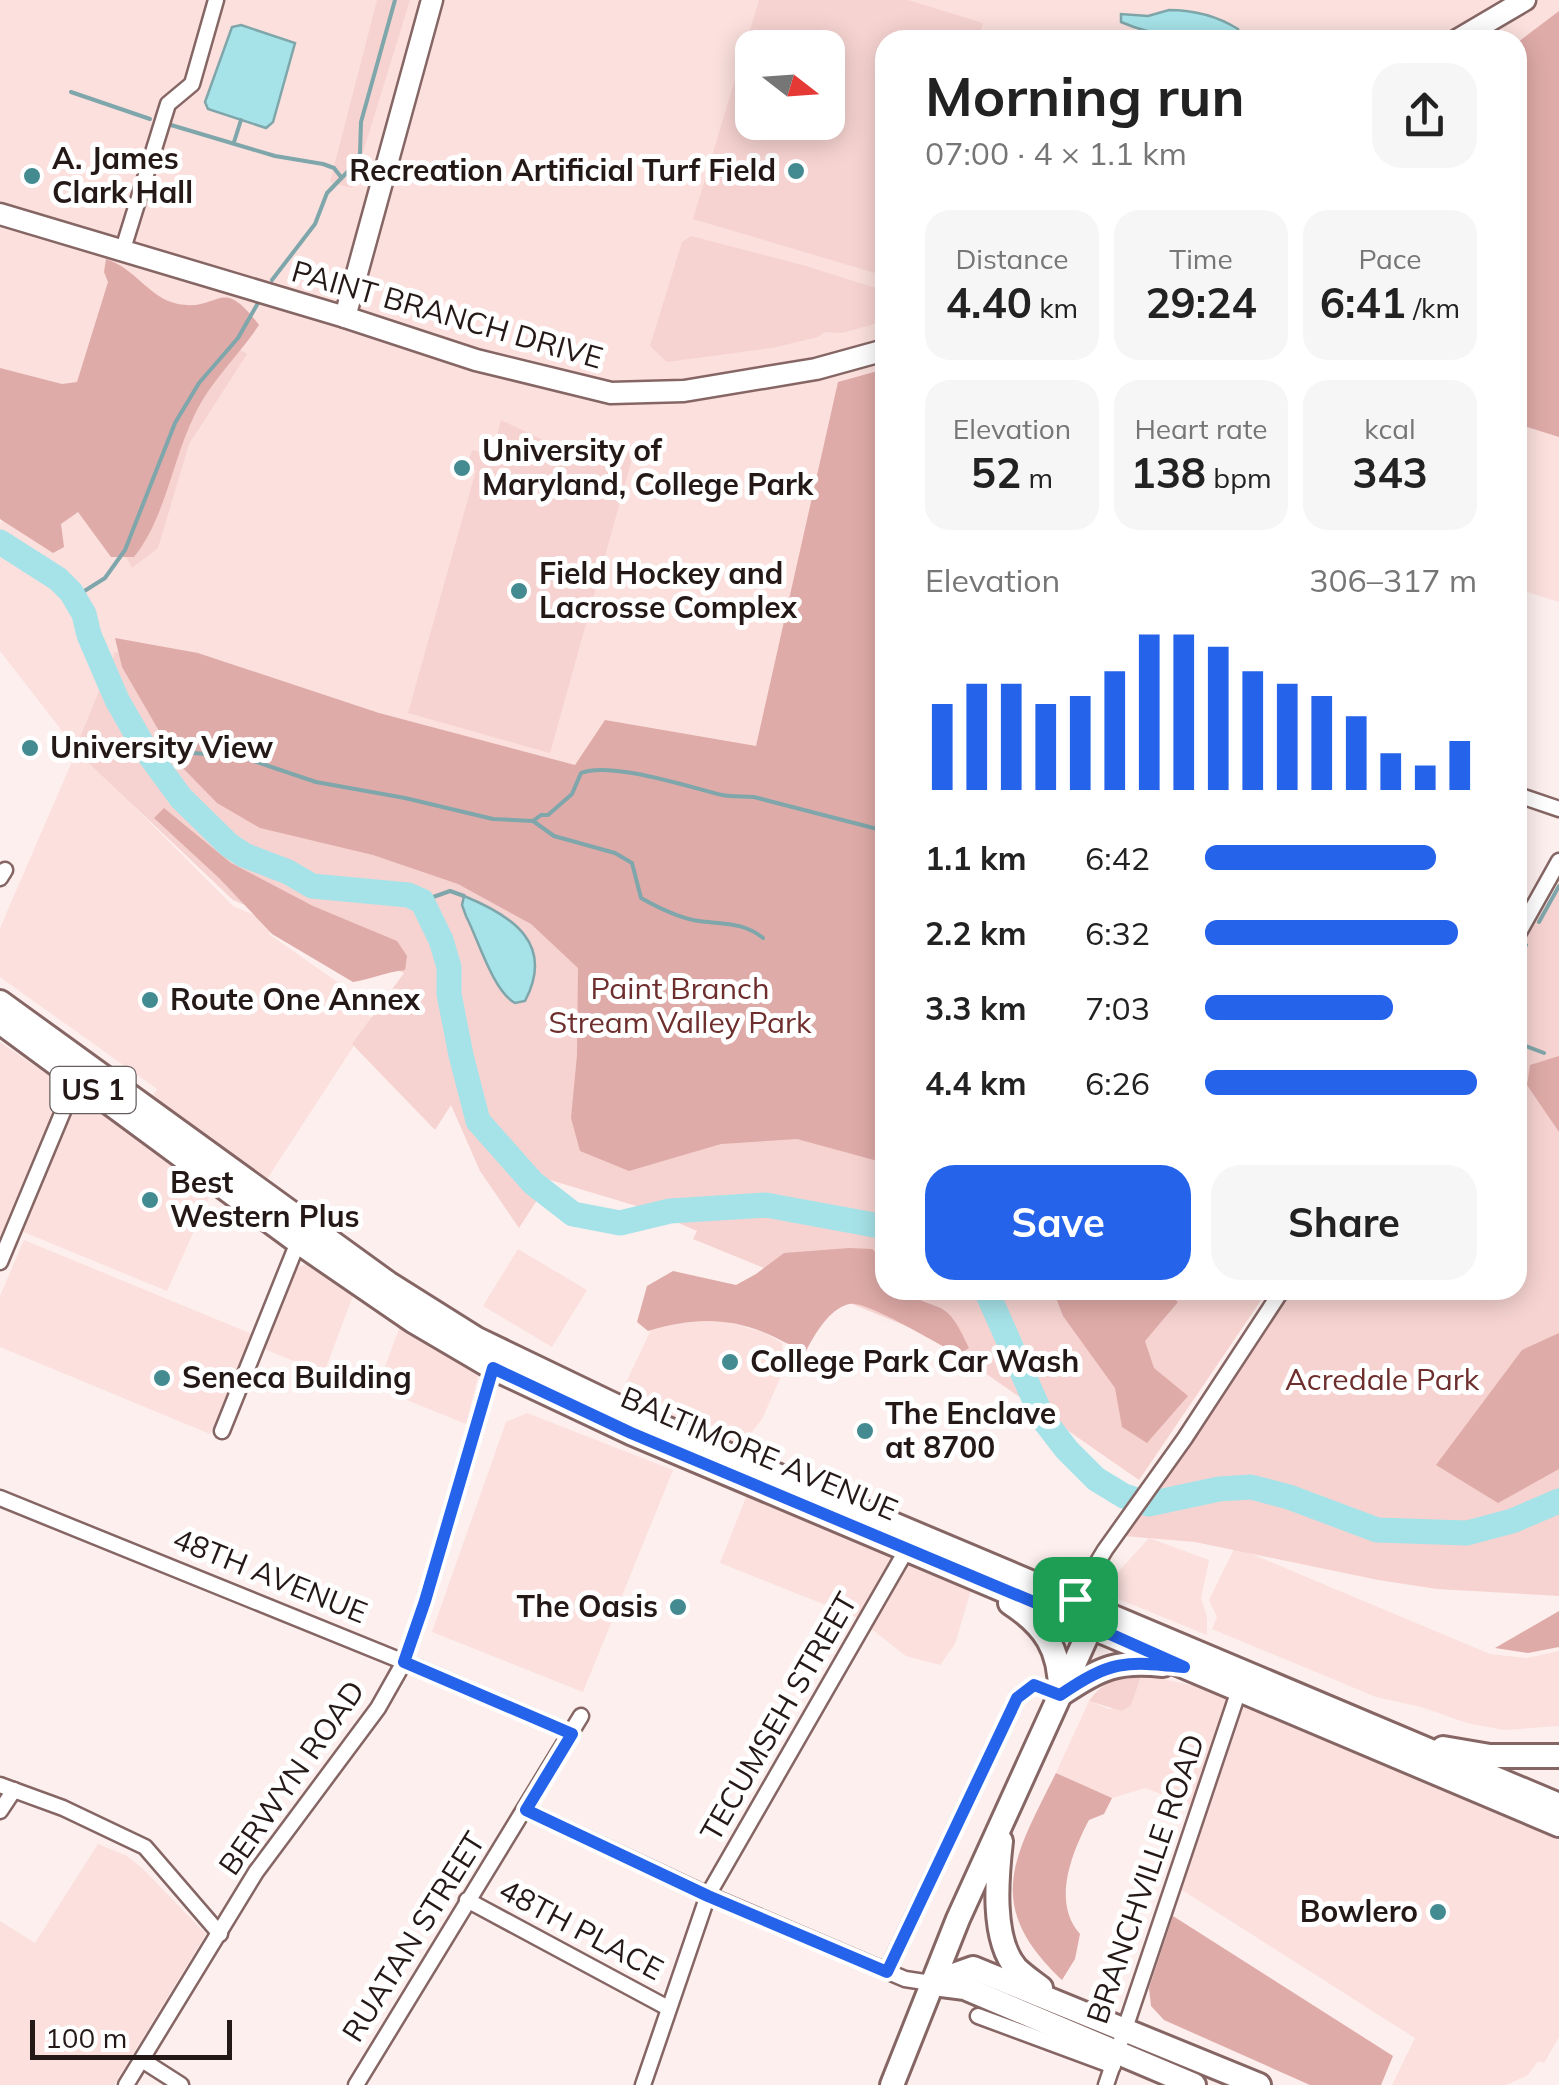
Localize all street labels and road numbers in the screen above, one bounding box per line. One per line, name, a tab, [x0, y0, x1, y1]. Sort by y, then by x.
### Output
street label: PAINT BRANCH DRIVE	[287, 251, 607, 377]
road number: US 1	[51, 1067, 136, 1113]
street label: BALTIMORE AVENUE	[615, 1378, 903, 1529]
street label: 48TH AVENUE	[168, 1519, 373, 1631]
street label: TECUMSEH STREET	[691, 1585, 865, 1848]
street label: BERWYN ROAD	[210, 1673, 372, 1882]
street label: BRANCHVILLE ROAD	[1078, 1729, 1212, 2028]
street label: RUATAN STREET	[333, 1824, 493, 2049]
street label: 48TH PLACE	[493, 1870, 670, 1988]

